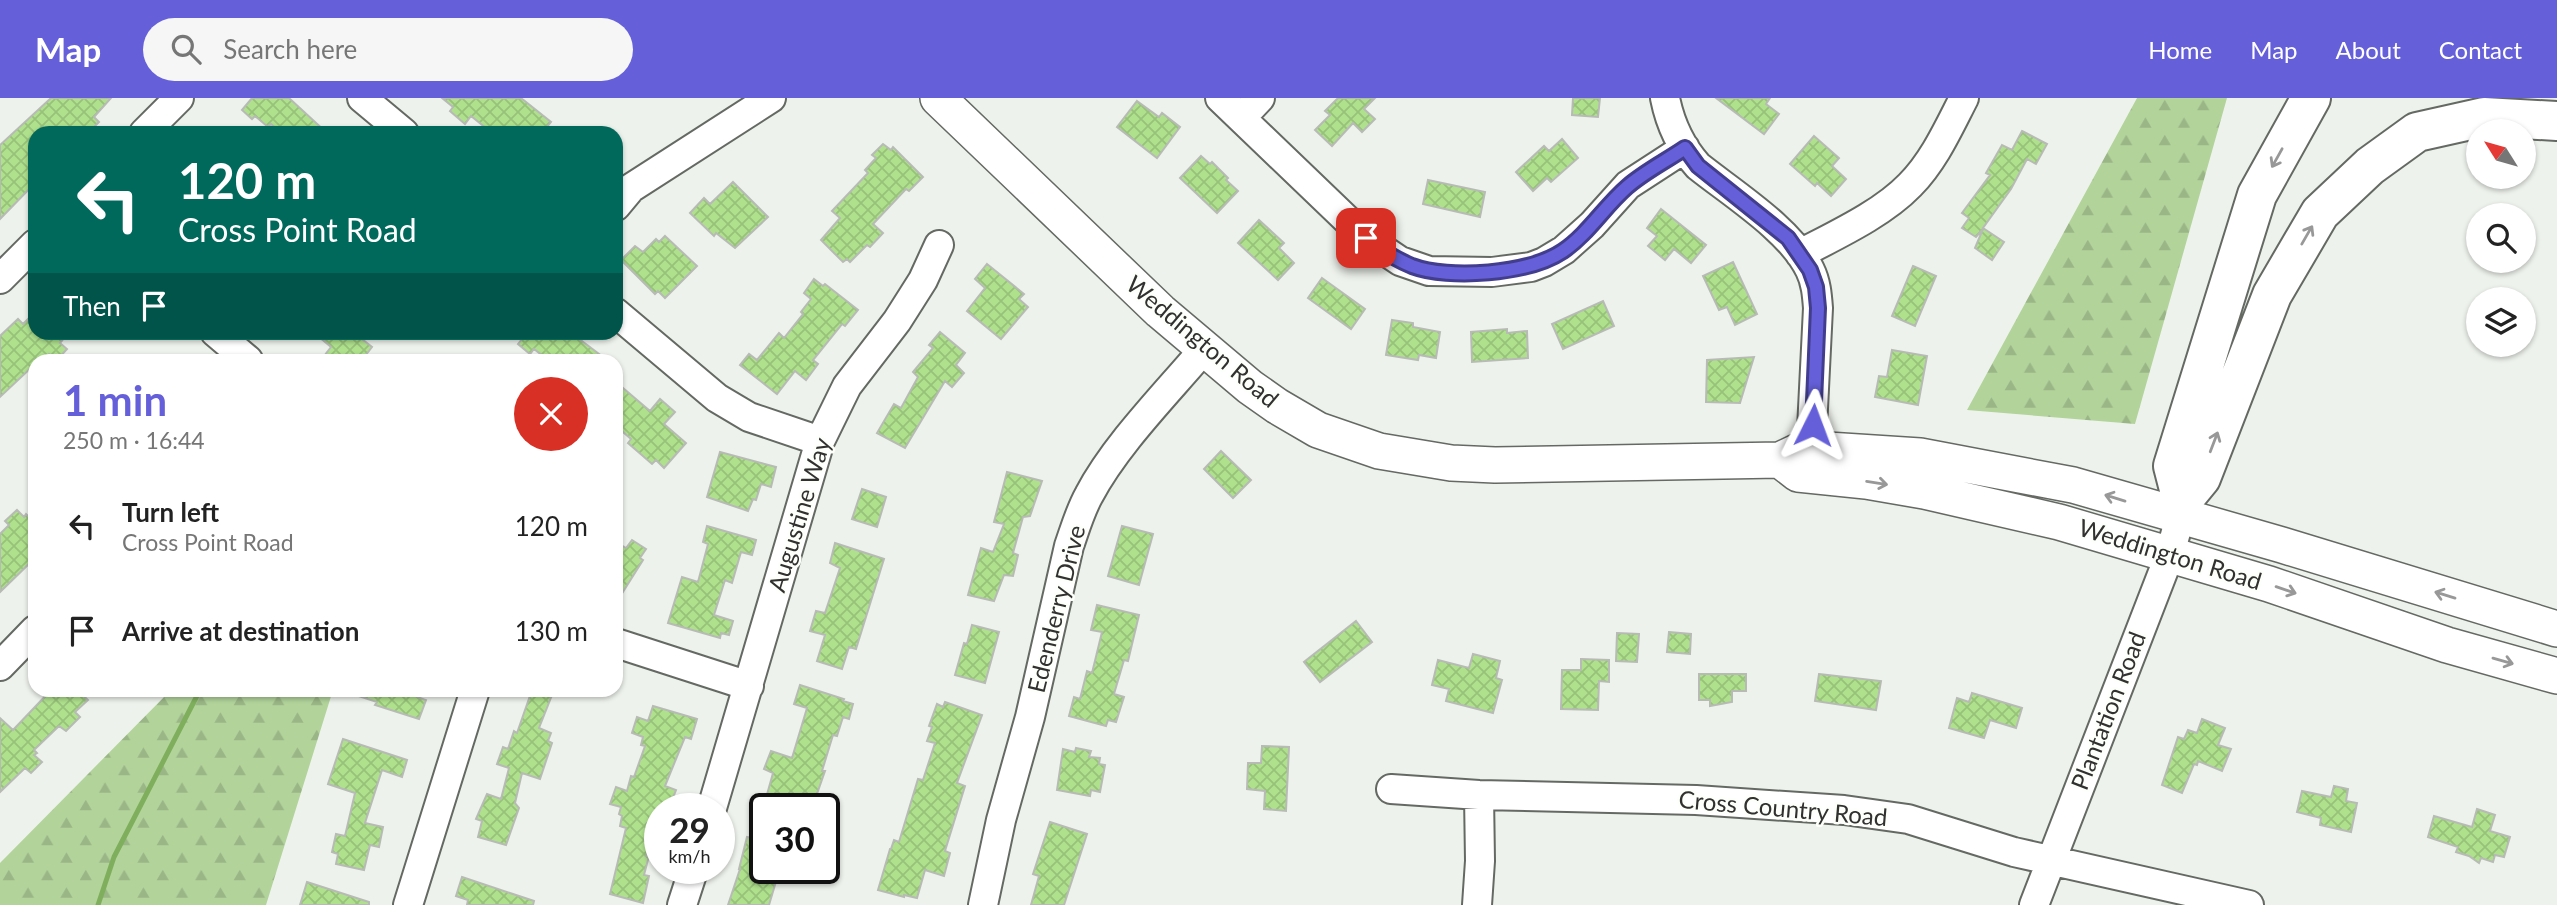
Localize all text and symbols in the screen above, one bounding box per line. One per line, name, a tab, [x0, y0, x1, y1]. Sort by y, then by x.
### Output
search box	[143, 18, 633, 81]
text: Map	[35, 29, 101, 69]
icon: search	[167, 30, 205, 68]
text: Search here	[223, 33, 357, 65]
text: Home	[2148, 35, 2212, 64]
text: Map	[2250, 35, 2298, 64]
text: About	[2336, 35, 2401, 64]
text: Contact	[2439, 35, 2522, 64]
north arrow	[2466, 119, 2536, 189]
map controls	[2466, 119, 2536, 357]
one-way arrow	[2270, 147, 2284, 167]
text: 120 m	[178, 151, 316, 209]
icon: left	[63, 154, 154, 245]
button: search	[2466, 203, 2536, 273]
pin	[1336, 208, 1396, 268]
text: Cross Point Road	[178, 210, 417, 249]
icon: arrive	[1347, 219, 1385, 257]
one-way arrow	[2300, 226, 2314, 246]
street label: Weddington Road	[1121, 269, 1285, 413]
icon: arrive	[135, 287, 173, 325]
button: layers	[2466, 287, 2536, 357]
text: Then	[63, 290, 121, 322]
text: 1 min	[63, 375, 167, 425]
button: close	[514, 377, 588, 451]
position arrow	[1776, 388, 1850, 462]
text: 250 m · 16:44	[63, 426, 205, 454]
one-way arrow	[2209, 432, 2222, 454]
street label: Augustine Way	[761, 433, 836, 595]
one-way arrow	[1865, 477, 1888, 490]
one-way arrow	[2104, 490, 2126, 503]
text: Turn left	[122, 496, 219, 528]
icon: left	[63, 507, 101, 545]
text: 120 m	[515, 510, 588, 542]
street label: Weddington Road	[2076, 512, 2265, 595]
street label: Edenderry Drive	[1021, 522, 1090, 695]
text: Cross Point Road	[122, 528, 294, 556]
one-way arrow	[2275, 585, 2297, 597]
one-way arrow	[2434, 588, 2456, 601]
icon: arrive	[63, 612, 101, 650]
text: Arrive at destination	[122, 615, 359, 647]
text: 130 m	[515, 615, 588, 647]
street label: Plantation Road	[2064, 627, 2151, 793]
one-way arrow	[2492, 655, 2514, 668]
street label: Cross Country Road	[1678, 784, 1889, 831]
speed limit sign: 30	[749, 793, 840, 884]
text: 29	[669, 808, 710, 850]
text: km/h	[668, 845, 711, 867]

